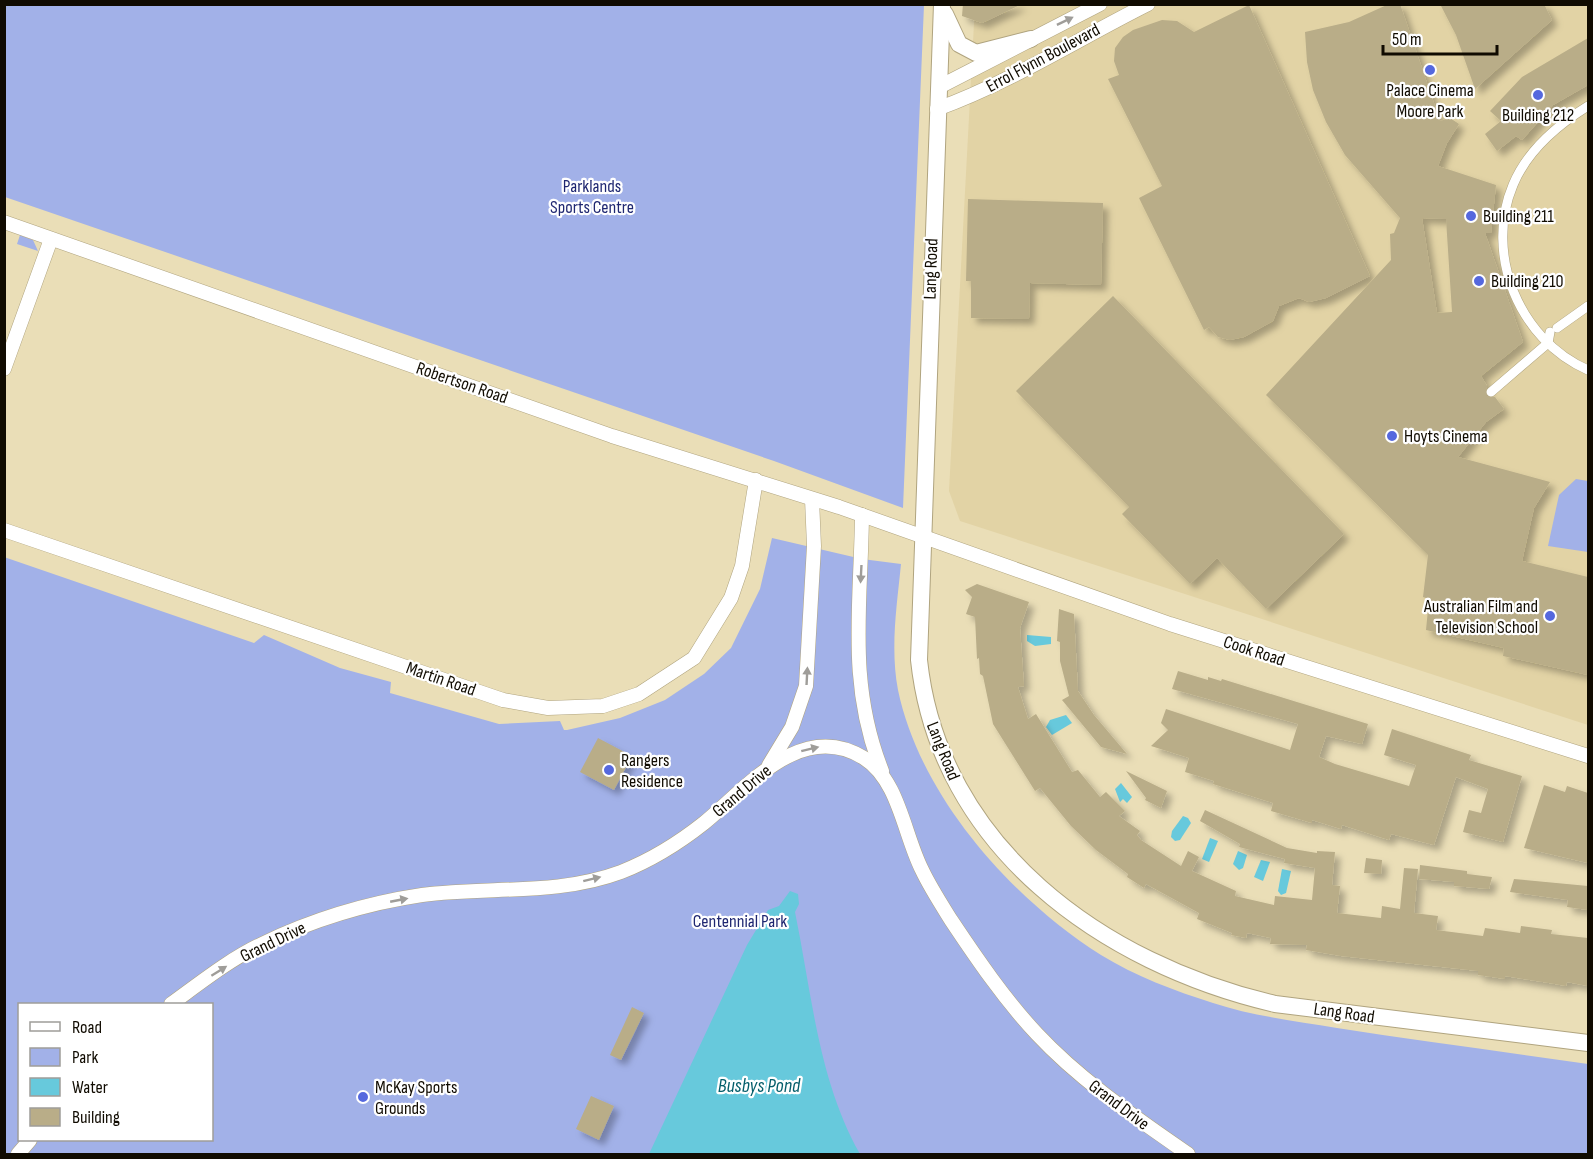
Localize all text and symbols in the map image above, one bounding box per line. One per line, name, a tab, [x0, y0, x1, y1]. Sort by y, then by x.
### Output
one-way arrow	[1057, 16, 1074, 26]
scale bar	[1383, 18, 1497, 56]
street label: Errol Flynn Boulevard	[982, 19, 1104, 97]
text: 50 m	[1392, 29, 1422, 50]
marker: Palace Cinema Moore Park	[1423, 63, 1437, 77]
place label: Palace Cinema Moore Park	[1386, 80, 1474, 122]
marker: Building 212	[1531, 88, 1545, 102]
place label: Building 212	[1502, 105, 1574, 126]
park label: Parklands Sports Centre	[550, 176, 634, 218]
place label: Building 211	[1483, 206, 1555, 227]
marker: Building 211	[1464, 209, 1478, 223]
street label: Lang Road	[919, 238, 943, 300]
place label: Building 210	[1491, 271, 1564, 292]
marker: Building 210	[1472, 274, 1486, 288]
street label: Robertson Road	[413, 358, 511, 408]
place label: Hoyts Cinema	[1404, 426, 1488, 447]
marker: Hoyts Cinema	[1385, 429, 1399, 443]
one-way arrow	[856, 564, 865, 583]
place label: Australian Film and Television School	[1423, 596, 1538, 638]
marker: Australian Film and Television School	[1543, 609, 1557, 623]
street label: Cook Road	[1221, 631, 1287, 671]
street label: Martin Road	[403, 657, 479, 701]
one-way arrow	[802, 666, 811, 685]
street label: Lang Road	[922, 719, 964, 783]
one-way arrow	[801, 743, 820, 753]
place label: Rangers Residence	[621, 750, 683, 792]
street label: Grand Drive	[708, 760, 776, 822]
marker: Rangers Residence	[602, 763, 616, 777]
one-way arrow	[583, 874, 601, 884]
one-way arrow	[389, 895, 408, 904]
park label: Centennial Park	[693, 911, 787, 932]
street label: Grand Drive	[237, 917, 309, 967]
one-way arrow	[211, 965, 227, 976]
street label: Lang Road	[1312, 998, 1376, 1028]
legend	[18, 1003, 213, 1141]
text: Road	[72, 1017, 102, 1038]
text: Park	[72, 1047, 98, 1068]
water label: Busbys Pond	[718, 1074, 801, 1098]
street label: Grand Drive	[1085, 1075, 1153, 1135]
text: Water	[72, 1077, 108, 1098]
place label: McKay Sports Grounds	[375, 1077, 457, 1119]
marker: McKay Sports Grounds	[356, 1090, 370, 1104]
text: Building	[72, 1107, 120, 1128]

